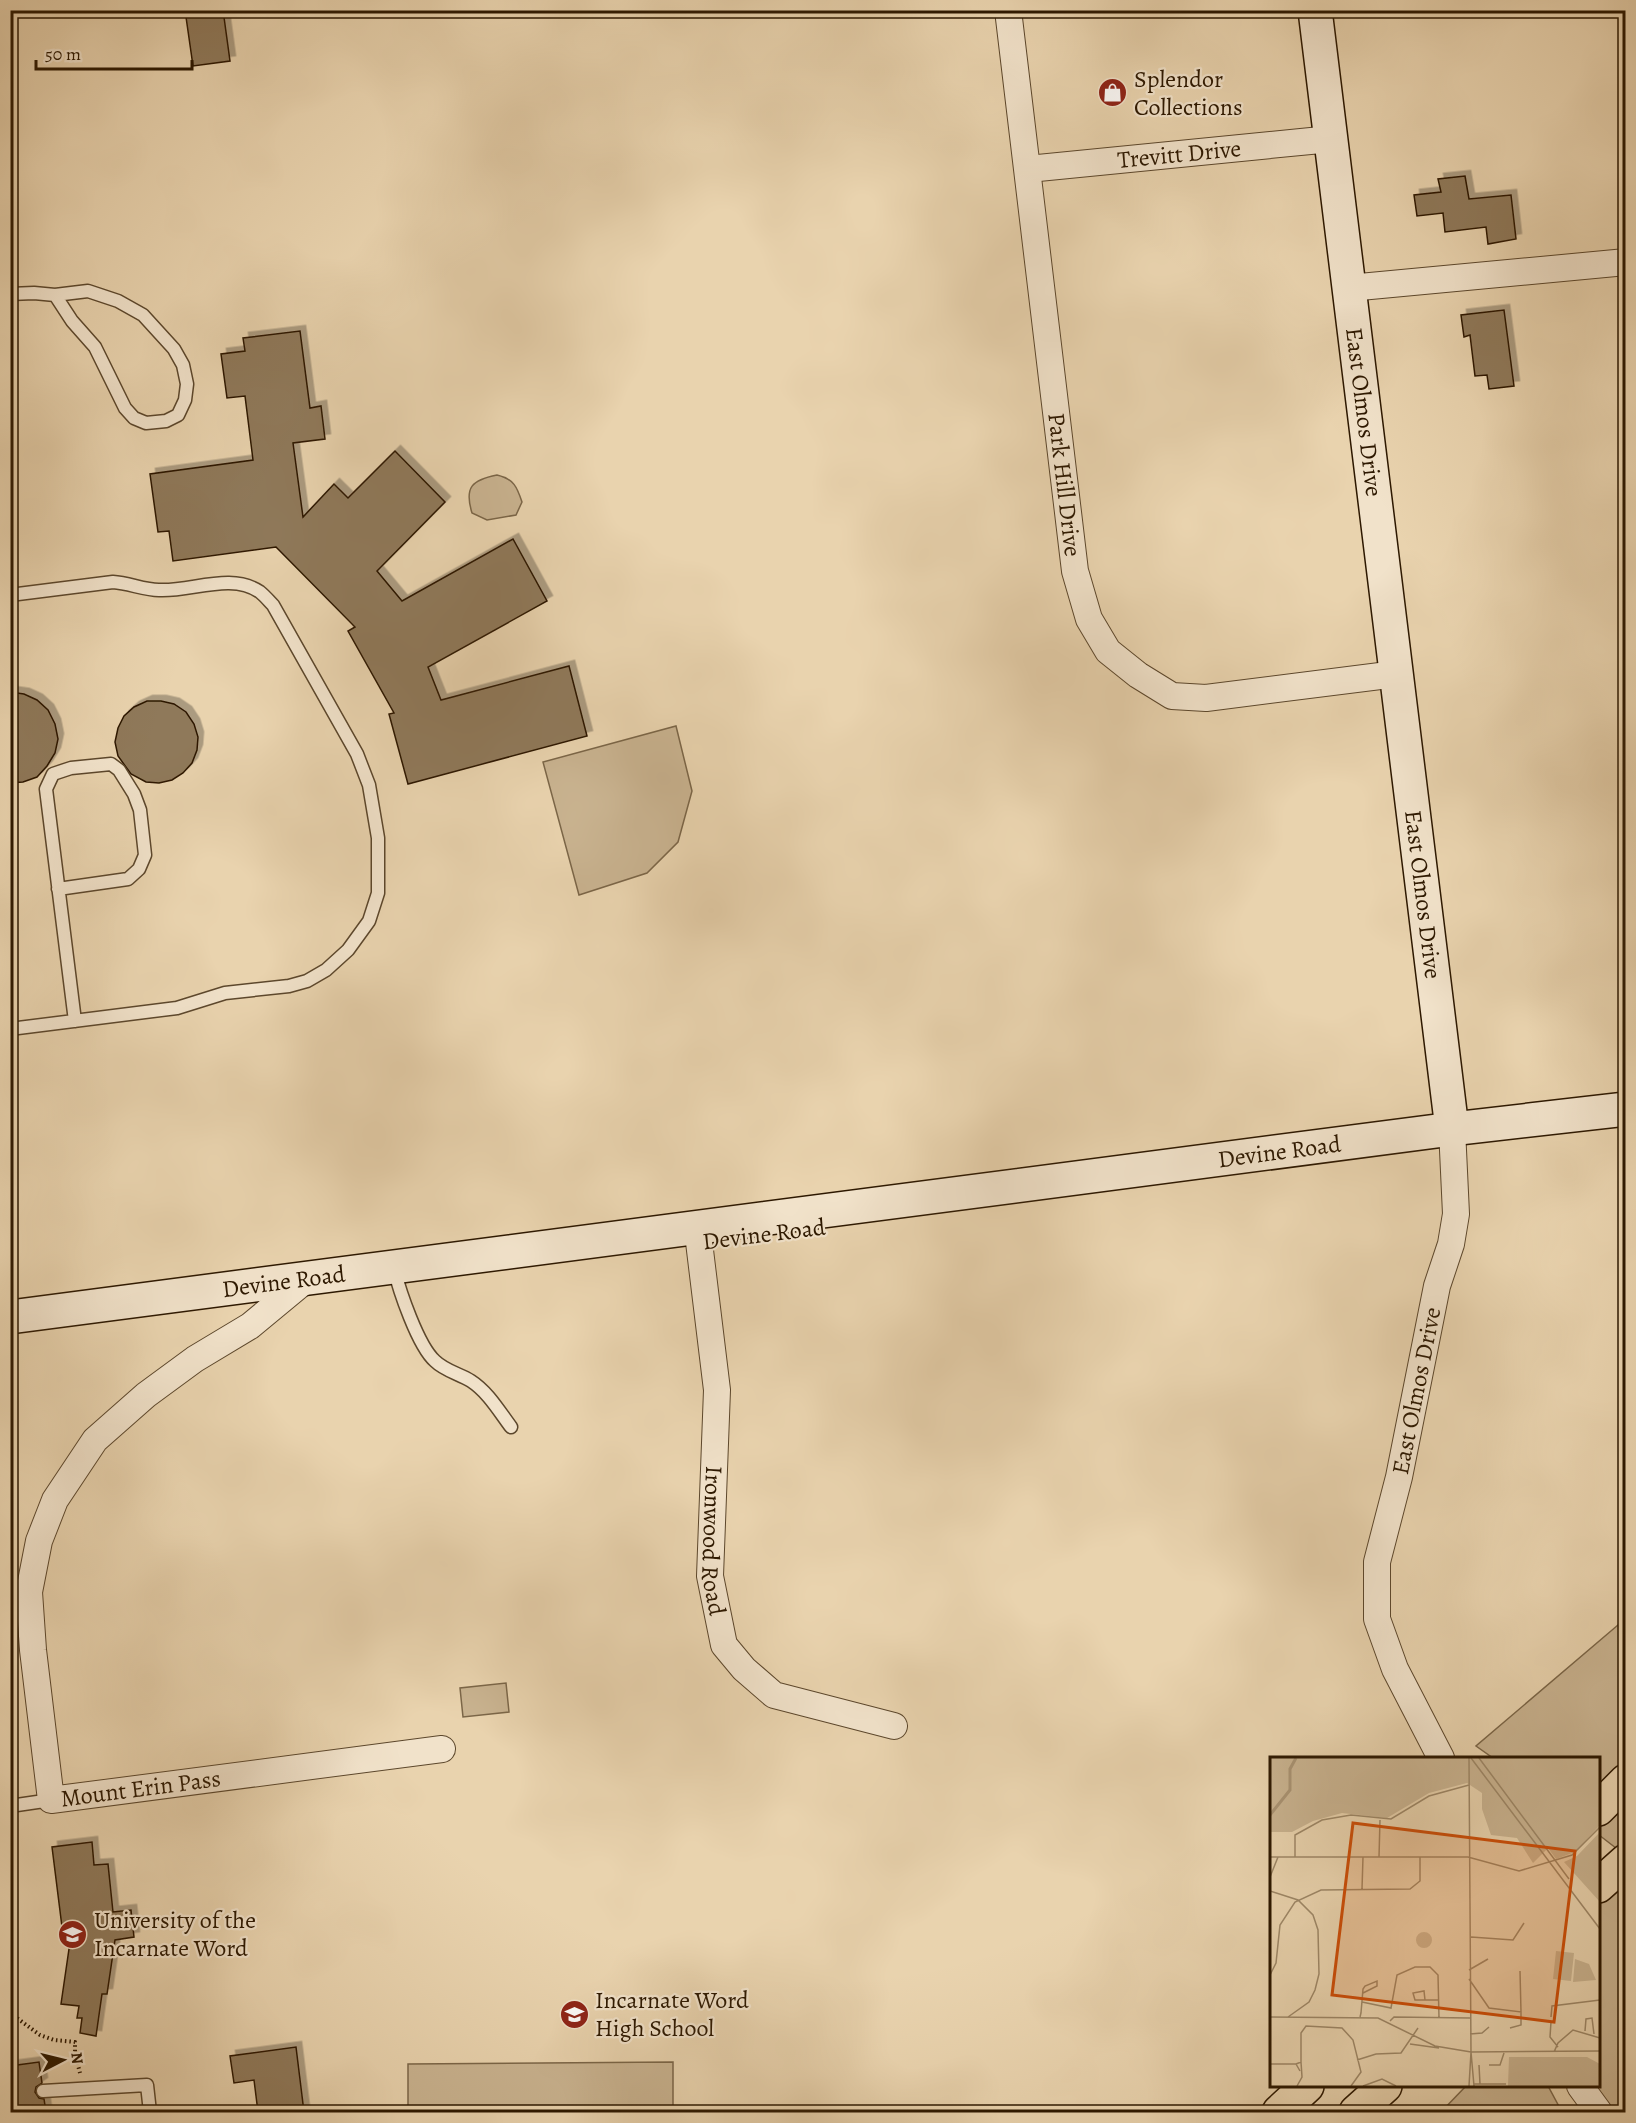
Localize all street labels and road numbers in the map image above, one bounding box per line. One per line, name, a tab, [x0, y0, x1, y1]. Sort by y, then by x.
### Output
street label: Trevitt Drive	[1116, 132, 1243, 176]
street label: East Olmos Drive	[1338, 326, 1390, 498]
street label: Park Hill Drive	[1040, 411, 1089, 558]
street label: East Olmos Drive	[1397, 808, 1449, 981]
street label: Devine Road	[1216, 1128, 1343, 1175]
street label: Devine Road	[701, 1211, 827, 1257]
street label: Devine Road	[220, 1257, 347, 1305]
street label: East Olmos Drive	[1384, 1304, 1448, 1477]
street label: Ironwood Road	[694, 1465, 734, 1618]
street label: Mount Erin Pass	[59, 1762, 223, 1815]

